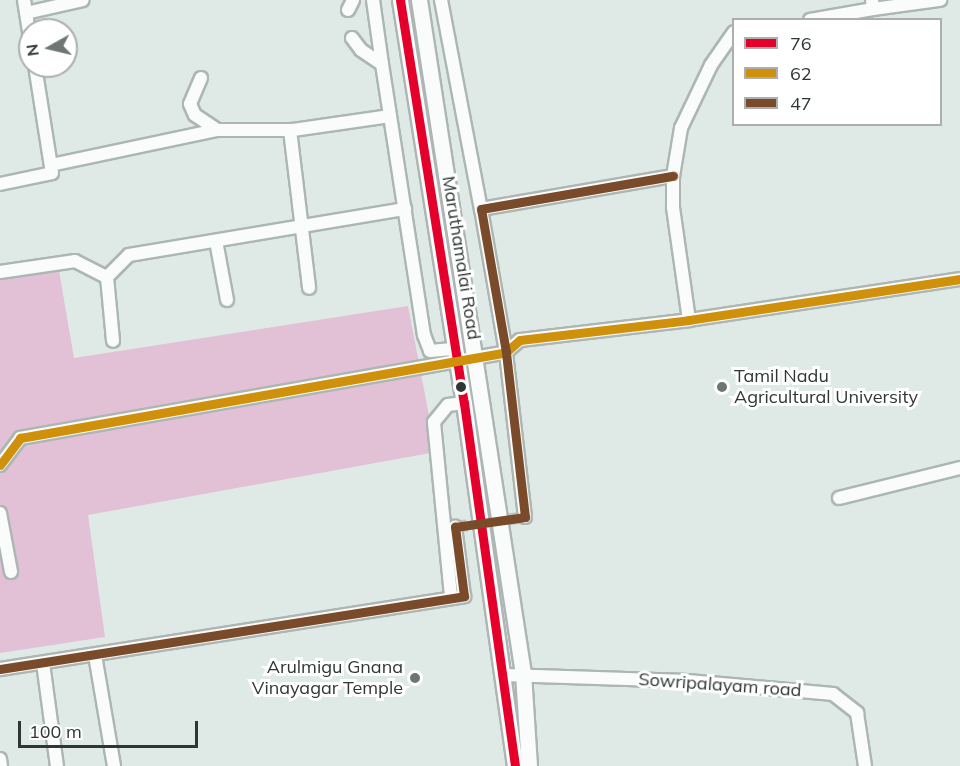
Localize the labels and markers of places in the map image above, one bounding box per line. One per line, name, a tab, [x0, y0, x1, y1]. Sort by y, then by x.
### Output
place label: Tamil Nadu Agricultural University	[734, 366, 918, 409]
marker: Tamil Nadu Agricultural University	[715, 380, 729, 394]
unlabelled marker	[455, 381, 467, 393]
place label: Arulmigu Gnana Vinayagar Temple	[252, 657, 403, 700]
marker: Arulmigu Gnana Vinayagar Temple	[408, 671, 422, 685]

